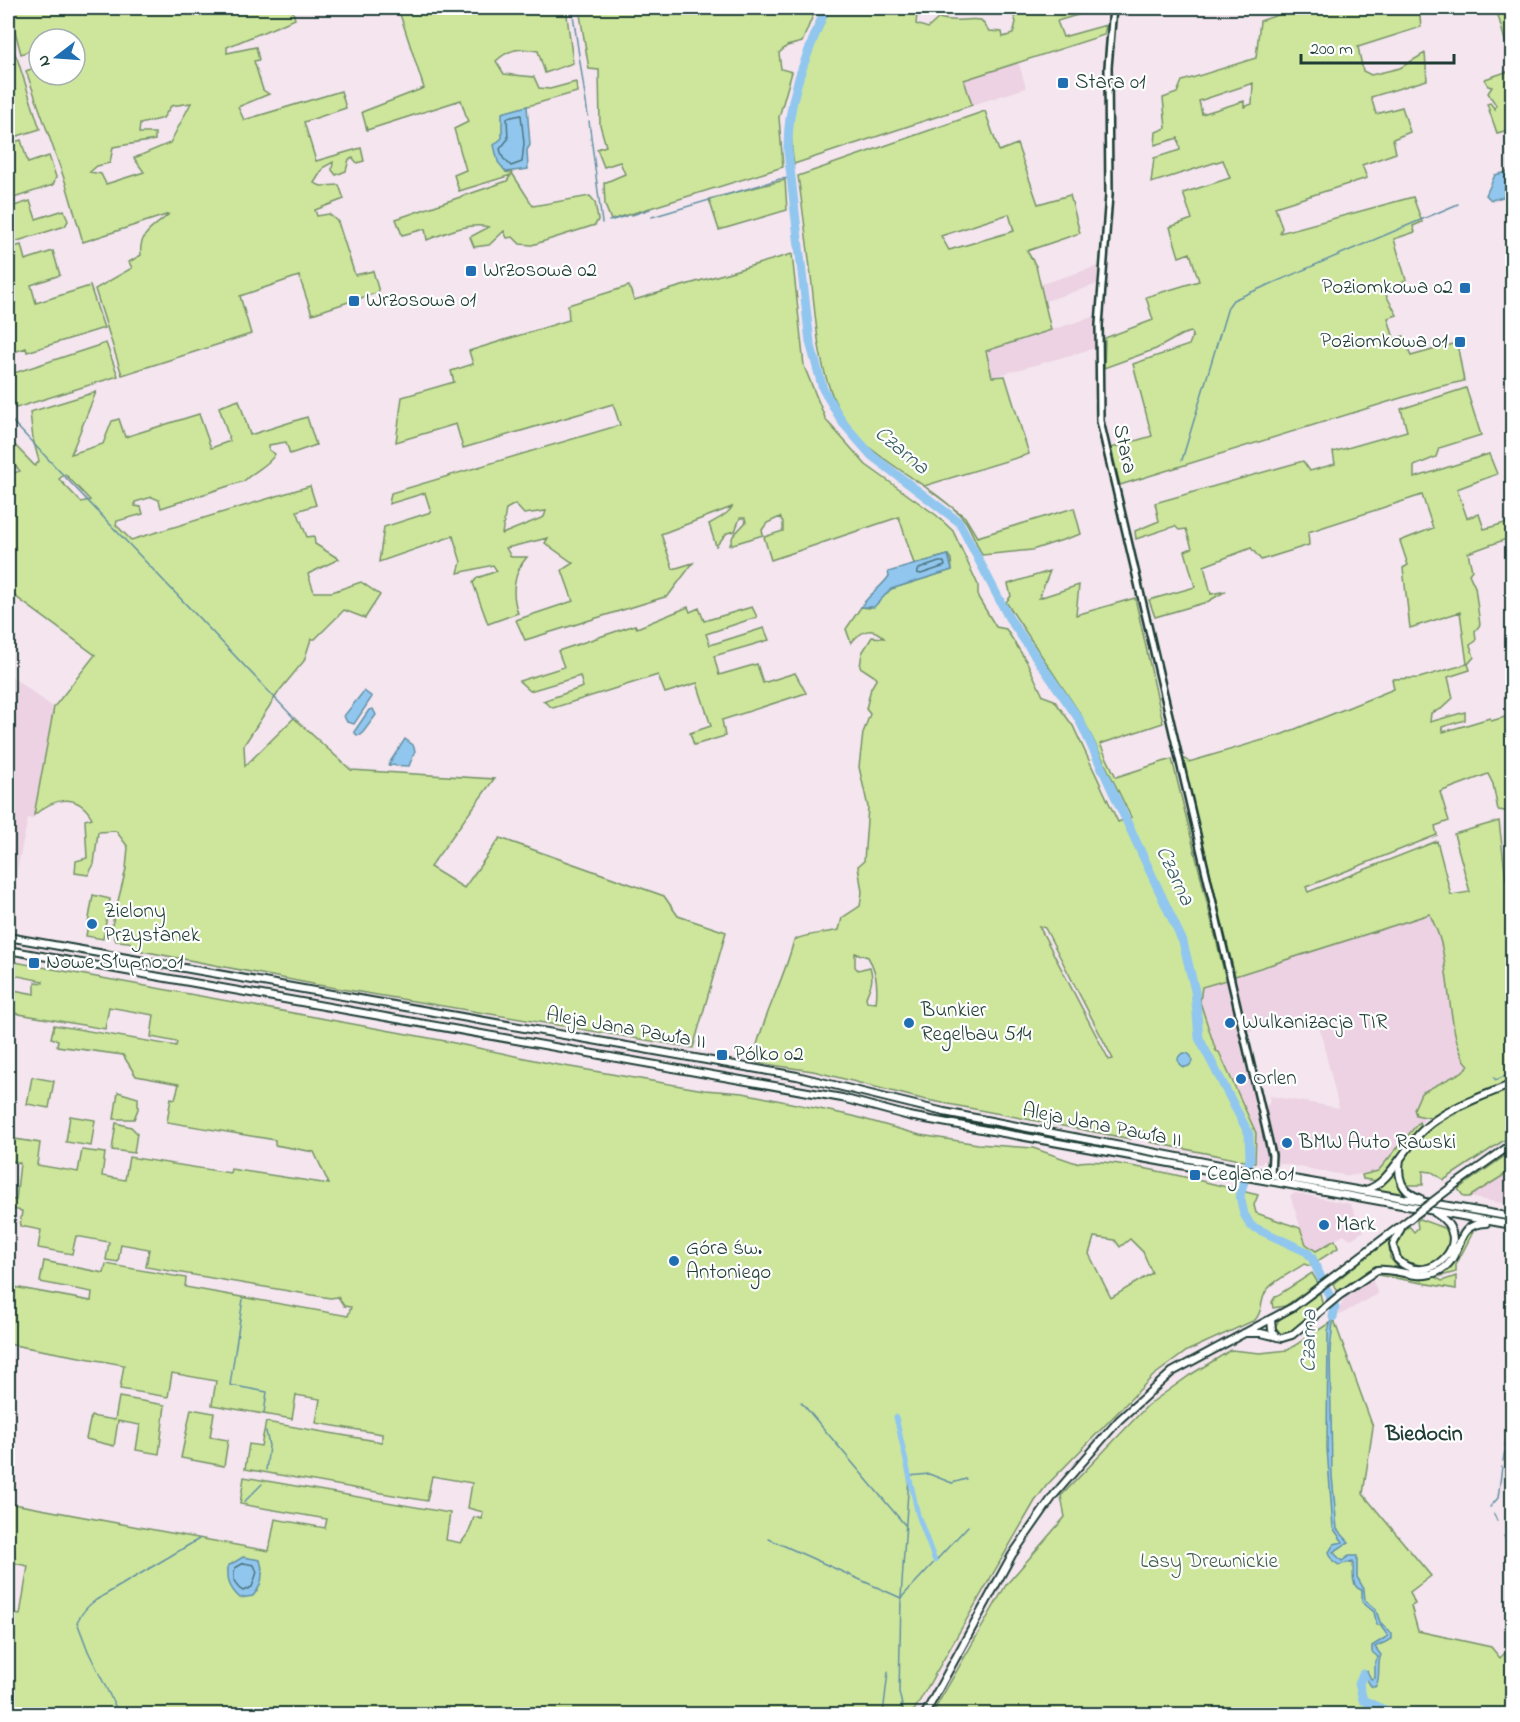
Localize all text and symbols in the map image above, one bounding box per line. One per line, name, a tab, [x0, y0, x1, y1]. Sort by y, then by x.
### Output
north arrow	[27, 27, 87, 87]
scale bar	[1301, 27, 1454, 65]
text: 200 m	[1310, 37, 1353, 63]
text: N	[31, 52, 58, 69]
place label: Stara 01	[1075, 68, 1146, 98]
marker: Stara 01	[1056, 76, 1070, 90]
place label: Wrzosowa 02	[483, 256, 597, 286]
marker: Wrzosowa 02	[464, 264, 478, 278]
place label: Poziomkowa 02	[1321, 273, 1453, 303]
marker: Poziomkowa 02	[1458, 281, 1472, 295]
place label: Wrzosowa 01	[366, 286, 477, 316]
marker: Wrzosowa 01	[347, 294, 361, 308]
place label: Poziomkowa 01	[1320, 327, 1448, 357]
marker: Poziomkowa 01	[1453, 335, 1467, 349]
water label: Czarna	[867, 419, 936, 484]
street label: Stara	[1104, 422, 1144, 476]
water label: Czarna	[1146, 841, 1202, 912]
place label: Zielony Przystanek	[104, 897, 201, 953]
marker: Zielony Przystanek	[85, 917, 99, 931]
place label: Nowe Słupno 01	[46, 948, 184, 978]
marker: Nowe Słupno 01	[27, 956, 41, 970]
place label: Bunkier Regelbau 514	[920, 996, 1032, 1052]
street label: Aleja Jana Pawła II	[544, 1000, 708, 1058]
place label: Wulkanizacja TIR	[1242, 1008, 1388, 1038]
marker: Bunkier Regelbau 514	[902, 1016, 916, 1030]
marker: Wulkanizacja TIR	[1223, 1016, 1237, 1030]
place label: Pólko 02	[734, 1040, 804, 1070]
marker: Pólko 02	[715, 1048, 729, 1062]
place label: Orlen	[1253, 1064, 1297, 1094]
marker: Orlen	[1234, 1072, 1248, 1086]
street label: Aleja Jana Pawła II	[1020, 1096, 1184, 1156]
place label: BMW Auto Rawski	[1298, 1128, 1456, 1158]
marker: BMW Auto Rawski	[1280, 1136, 1294, 1150]
place label: Ceglana 01	[1207, 1160, 1294, 1192]
marker: Ceglana 01	[1188, 1168, 1202, 1182]
place label: Mark	[1336, 1210, 1377, 1240]
marker: Mark	[1317, 1218, 1331, 1232]
place label: Góra św. Antoniego	[686, 1234, 771, 1290]
marker: Góra św. Antoniego	[667, 1254, 681, 1268]
water label: Czarna	[1293, 1308, 1327, 1373]
district label: Biedocin	[1384, 1419, 1463, 1451]
park label: Lasy Drewnickie	[1140, 1547, 1278, 1579]

